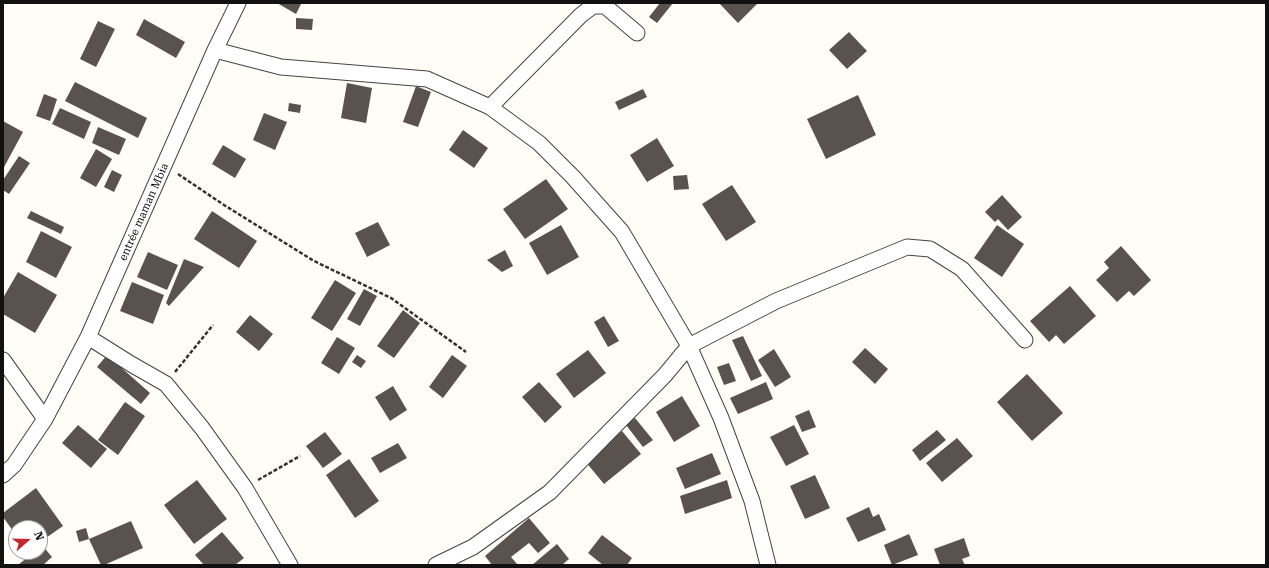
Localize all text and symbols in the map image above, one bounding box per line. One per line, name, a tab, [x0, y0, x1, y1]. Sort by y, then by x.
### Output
street label: entrée maman Mbia	[117, 161, 171, 263]
north arrow	[8, 520, 48, 560]
text: N	[31, 530, 46, 542]

